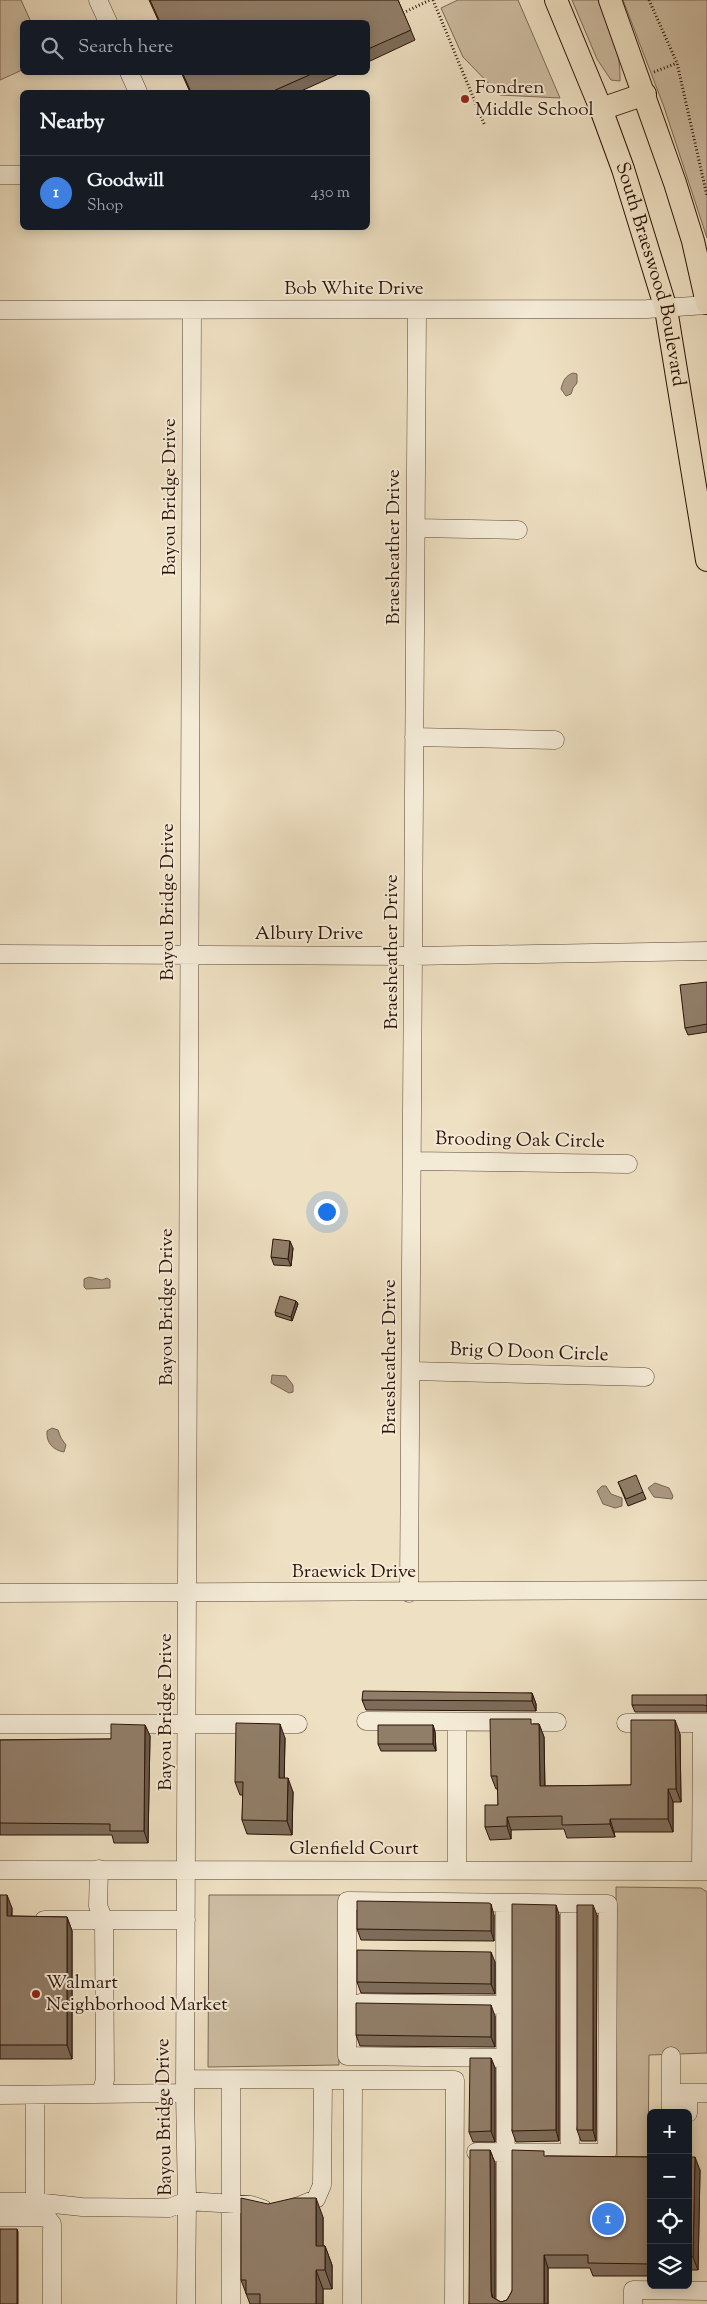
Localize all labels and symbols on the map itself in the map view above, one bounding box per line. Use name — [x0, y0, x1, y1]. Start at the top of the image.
place label: Fondren Middle School — [475, 75, 594, 124]
marker: Fondren Middle School — [459, 93, 471, 105]
street label: South Braeswood Boulevard — [608, 158, 692, 389]
street label: Bob White Drive — [284, 276, 424, 303]
street label: Bayou Bridge Drive — [157, 418, 184, 576]
street label: Braesheather Drive — [381, 469, 408, 625]
street label: Bayou Bridge Drive — [155, 823, 182, 981]
street label: Braesheather Drive — [379, 874, 406, 1030]
street label: Albury Drive — [255, 921, 363, 948]
street label: Brooding Oak Circle — [435, 1126, 605, 1156]
your location — [314, 1199, 340, 1225]
street label: Bayou Bridge Drive — [154, 1228, 181, 1386]
street label: Braesheather Drive — [377, 1279, 404, 1435]
street label: Brig O Doon Circle — [449, 1337, 609, 1369]
street label: Braewick Drive — [292, 1559, 416, 1586]
street label: Bayou Bridge Drive — [153, 1633, 180, 1791]
street label: Glenfield Court — [289, 1836, 419, 1863]
place label: Walmart Neighborhood Market — [46, 1970, 228, 2019]
marker: Walmart Neighborhood Market — [30, 1988, 42, 2000]
street label: Bayou Bridge Drive — [150, 2038, 180, 2196]
pin: 1 — [592, 2200, 624, 2238]

